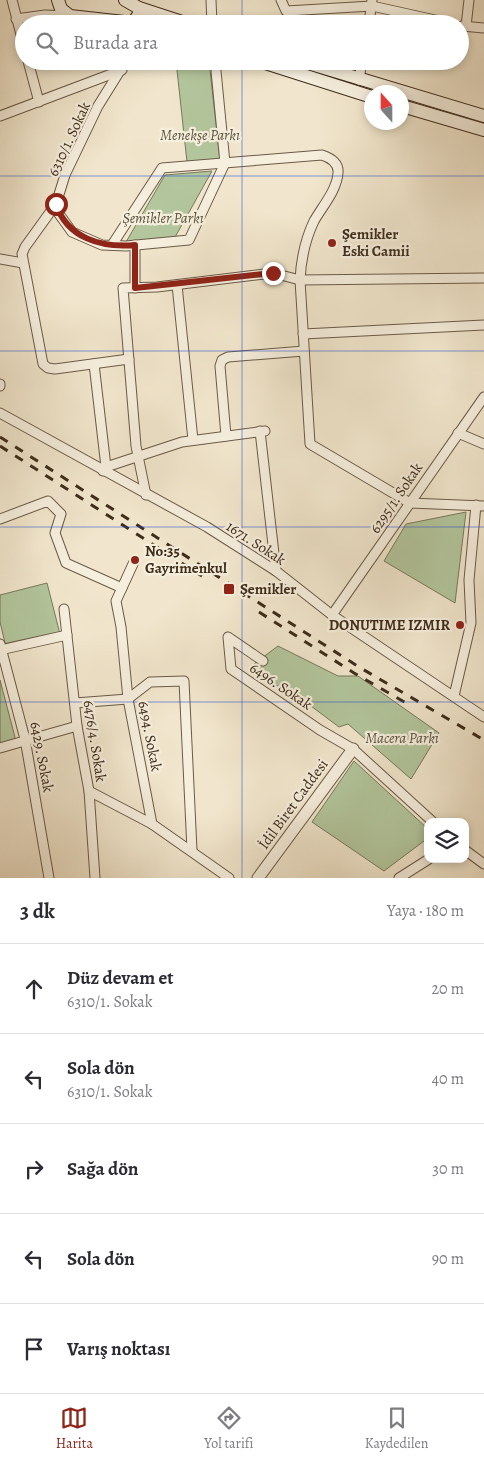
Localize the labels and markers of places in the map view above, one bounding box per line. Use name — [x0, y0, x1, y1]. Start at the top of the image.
place label: Şemikler Eski Camii — [342, 224, 410, 261]
marker: Şemikler Eski Camii — [326, 237, 338, 249]
place label: No:35 Gayrimenkul — [145, 541, 227, 578]
marker: No:35 Gayrimenkul — [129, 554, 141, 566]
place label: Şemikler — [240, 579, 297, 599]
marker: Şemikler — [222, 582, 236, 596]
place label: DONUTIME IZMIR — [329, 615, 450, 635]
marker: DONUTIME IZMIR — [454, 619, 466, 631]

